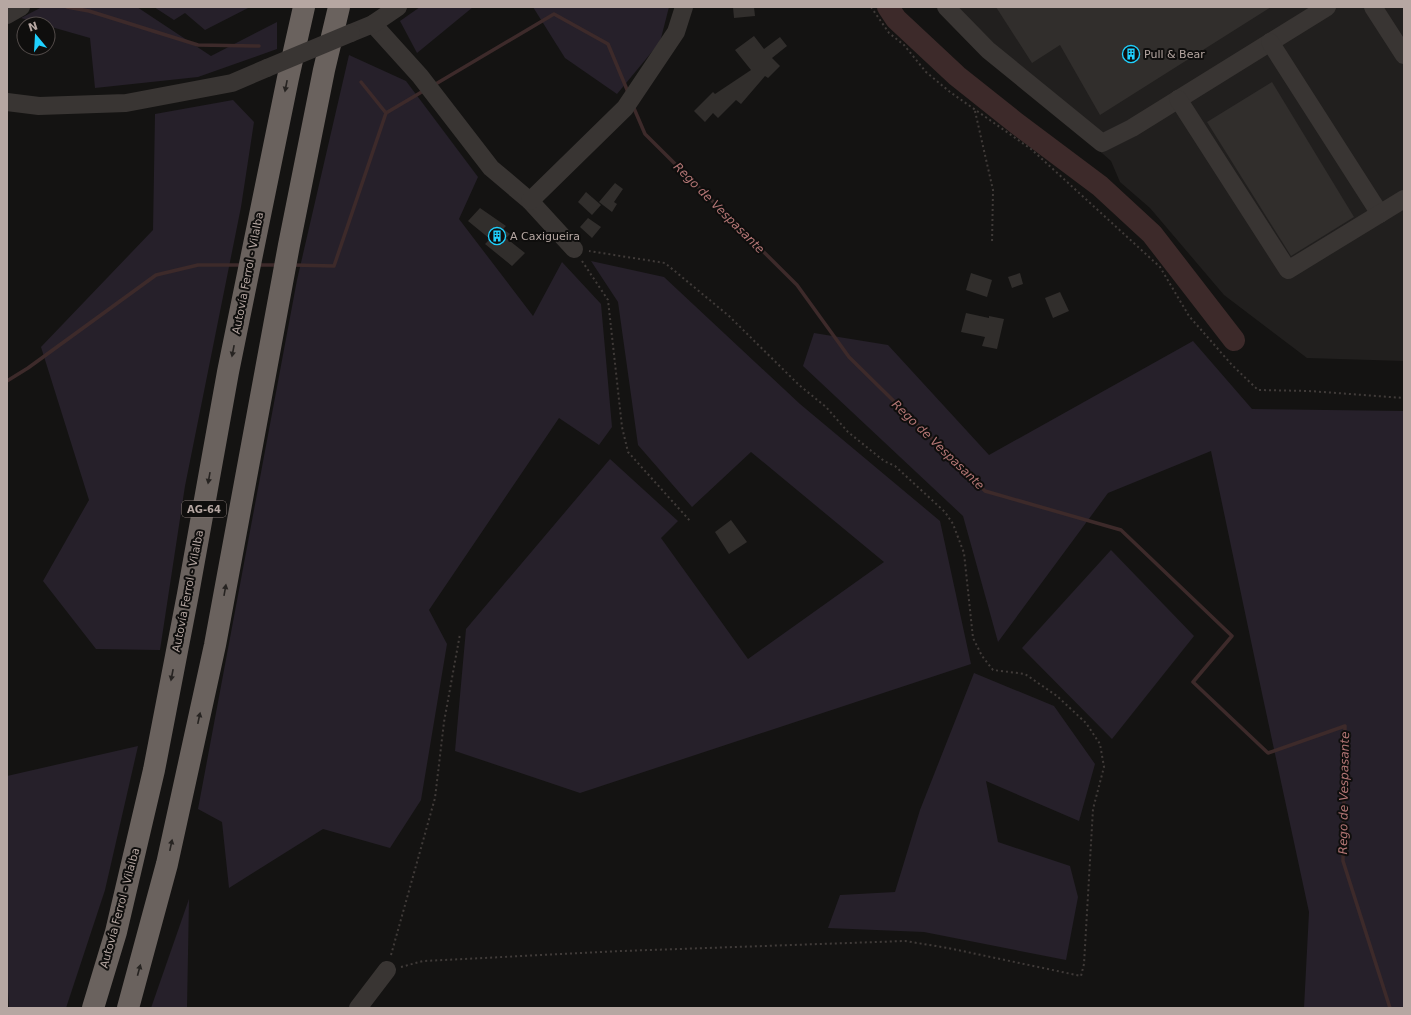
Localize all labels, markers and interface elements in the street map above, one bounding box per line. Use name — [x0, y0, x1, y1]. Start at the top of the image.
north arrow — [16, 16, 56, 56]
text: N — [27, 19, 39, 35]
building icon: Pull & Bear — [1121, 44, 1141, 64]
place label: Pull & Bear — [1144, 48, 1205, 61]
one-way arrow — [283, 80, 289, 92]
water label: Rego de Vespasante — [671, 160, 767, 256]
street label: Autovía Ferrol - Vilalba — [230, 211, 266, 335]
building icon: A Caxigueira — [487, 226, 507, 246]
place label: A Caxigueira — [510, 230, 580, 243]
one-way arrow — [229, 344, 235, 357]
water label: Rego de Vespasante — [889, 397, 987, 493]
one-way arrow — [206, 472, 212, 485]
road number: AG-64 — [182, 501, 226, 517]
street label: Autovía Ferrol - Vilalba — [170, 529, 206, 653]
one-way arrow — [222, 584, 228, 596]
one-way arrow — [169, 669, 175, 681]
one-way arrow — [196, 711, 202, 724]
water label: Rego de Vespasante — [1336, 732, 1352, 854]
one-way arrow — [168, 838, 174, 851]
street label: Autovía Ferrol - Vilalba — [98, 846, 142, 970]
one-way arrow — [136, 964, 142, 977]

